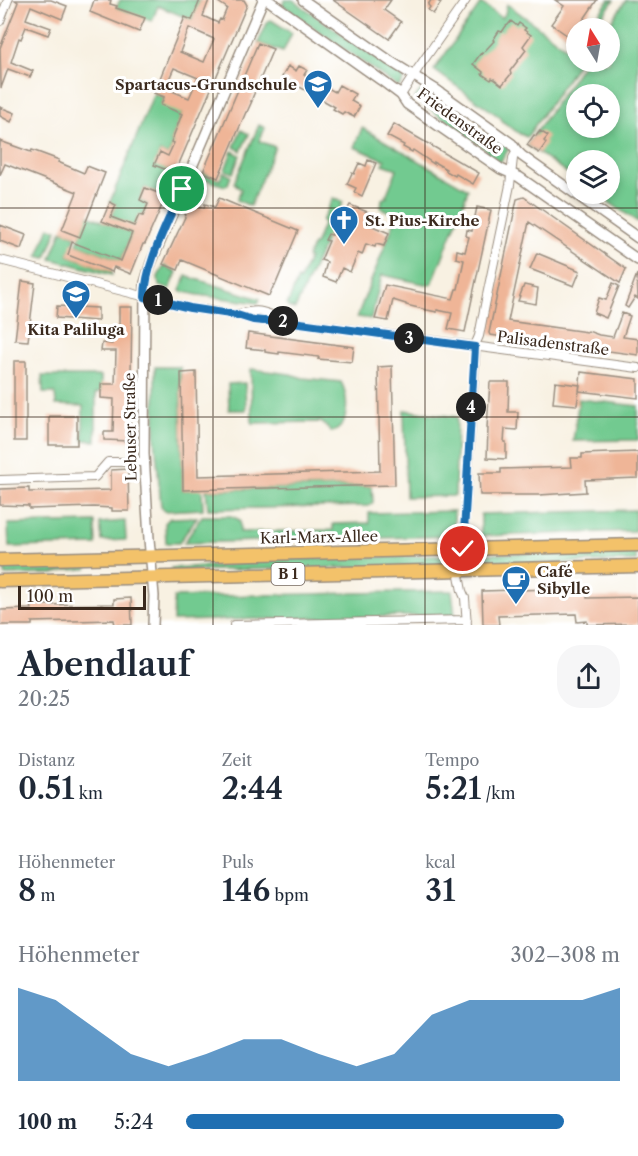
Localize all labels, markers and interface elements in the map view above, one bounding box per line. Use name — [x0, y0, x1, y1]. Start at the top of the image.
north arrow — [566, 18, 620, 72]
map controls — [566, 18, 620, 204]
school or university icon: Spartacus-Grundschule — [302, 68, 334, 110]
place label: Spartacus-Grundschule — [115, 75, 297, 94]
street label: Friedenstraße — [414, 84, 506, 158]
button: locate — [566, 84, 620, 138]
button: layers — [566, 150, 620, 204]
pin — [156, 163, 207, 214]
icon: arrive — [165, 172, 198, 205]
church icon: St. Pius-Kirche — [328, 204, 360, 246]
place label: St. Pius-Kirche — [365, 211, 480, 230]
school or university icon: Kita Paliluga — [60, 278, 92, 320]
pin: 1 — [143, 285, 173, 315]
text: 1 — [154, 290, 162, 310]
pin: 2 — [268, 306, 298, 336]
text: 2 — [278, 311, 288, 331]
place label: Kita Paliluga — [27, 320, 125, 339]
pin: 3 — [394, 323, 424, 353]
street label: Palisadenstraße — [496, 327, 610, 359]
text: 3 — [404, 328, 414, 348]
street label: Lebuser Straße — [120, 372, 140, 482]
pin: 4 — [456, 392, 486, 422]
text: 4 — [466, 397, 476, 417]
pin — [437, 523, 488, 574]
street label: Karl-Marx-Allee — [260, 526, 378, 548]
icon: check — [446, 532, 479, 565]
place label: Café Sibylle — [537, 562, 590, 598]
road number: B 1 — [272, 563, 304, 585]
cafe icon: Café Sibylle — [500, 564, 532, 606]
scale bar — [18, 583, 146, 610]
text: 100 m — [27, 586, 73, 606]
text: Abendlauf — [18, 644, 191, 685]
button: share — [557, 645, 620, 708]
text: 20:25 — [18, 687, 70, 711]
text: Distanz — [18, 750, 75, 770]
text: Zeit — [222, 750, 252, 770]
text: Tempo — [425, 750, 479, 770]
text: 0.51 — [18, 770, 75, 807]
text: 2:44 — [222, 770, 283, 807]
text: 5:21 — [425, 770, 481, 807]
text: km — [75, 783, 103, 803]
text: /km — [481, 783, 516, 803]
text: Höhenmeter — [18, 852, 115, 872]
text: Puls — [222, 852, 254, 872]
text: kcal — [425, 852, 456, 872]
text: 8 — [18, 872, 36, 909]
text: 146 — [222, 872, 270, 909]
text: 31 — [425, 872, 455, 909]
text: m — [36, 885, 55, 905]
text: bpm — [270, 885, 309, 905]
text: Höhenmeter — [18, 943, 140, 967]
text: 302–308 m — [510, 943, 620, 967]
text: 100 m — [18, 1110, 77, 1134]
text: 5:24 — [114, 1110, 154, 1134]

